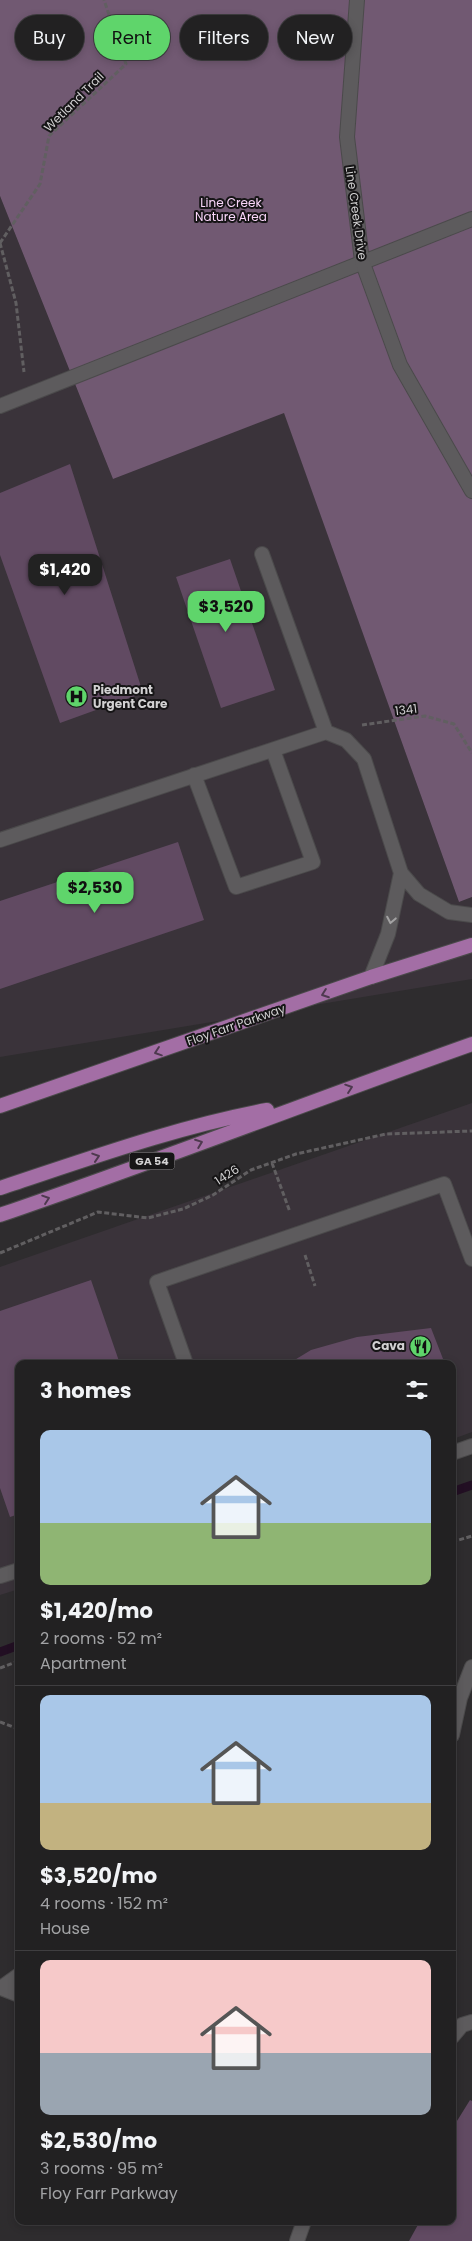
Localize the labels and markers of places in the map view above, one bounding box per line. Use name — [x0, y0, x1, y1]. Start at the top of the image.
pin: $1,420 — [24, 554, 106, 596]
pin: $3,520 — [185, 590, 267, 633]
place label: Piedmont Urgent Care — [93, 681, 168, 712]
hospital icon: Piedmont Urgent Care — [65, 685, 89, 709]
pin: $2,530 — [54, 872, 136, 914]
restaurant icon: Cava — [409, 1334, 433, 1358]
place label: Cava — [372, 1337, 405, 1354]

